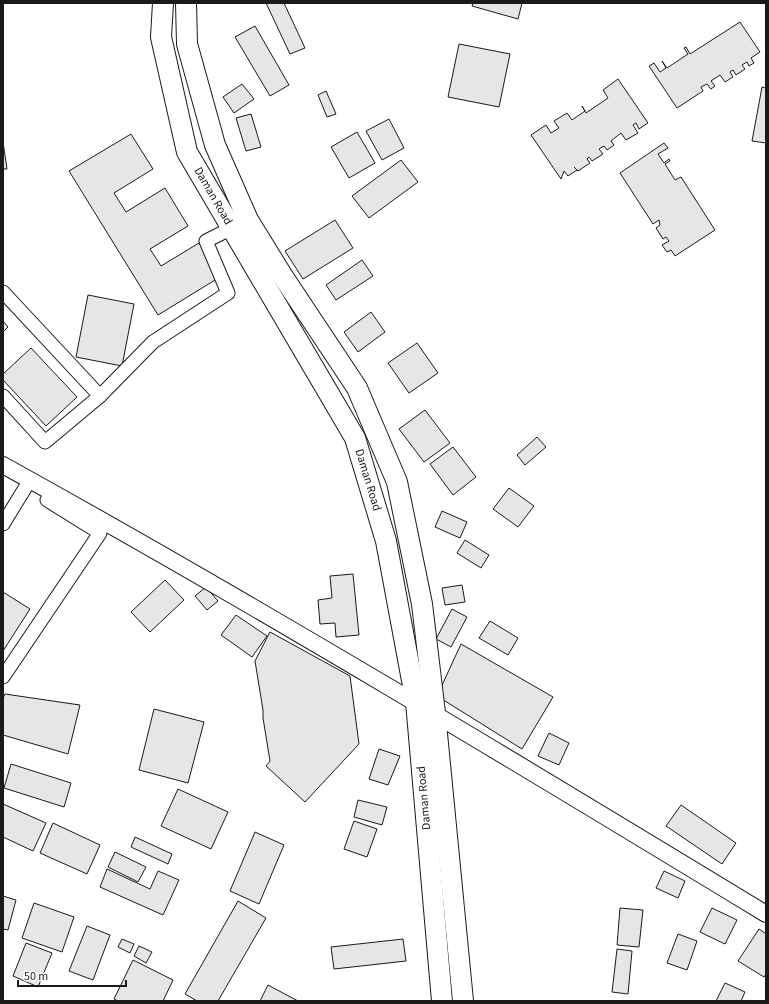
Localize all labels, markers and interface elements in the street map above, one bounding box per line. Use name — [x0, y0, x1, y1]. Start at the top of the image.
street label: Daman Road — [190, 164, 236, 228]
street label: Daman Road — [350, 447, 386, 513]
street label: Daman Road — [413, 765, 435, 831]
scale bar — [18, 962, 126, 988]
text: 50 m — [24, 968, 48, 985]

